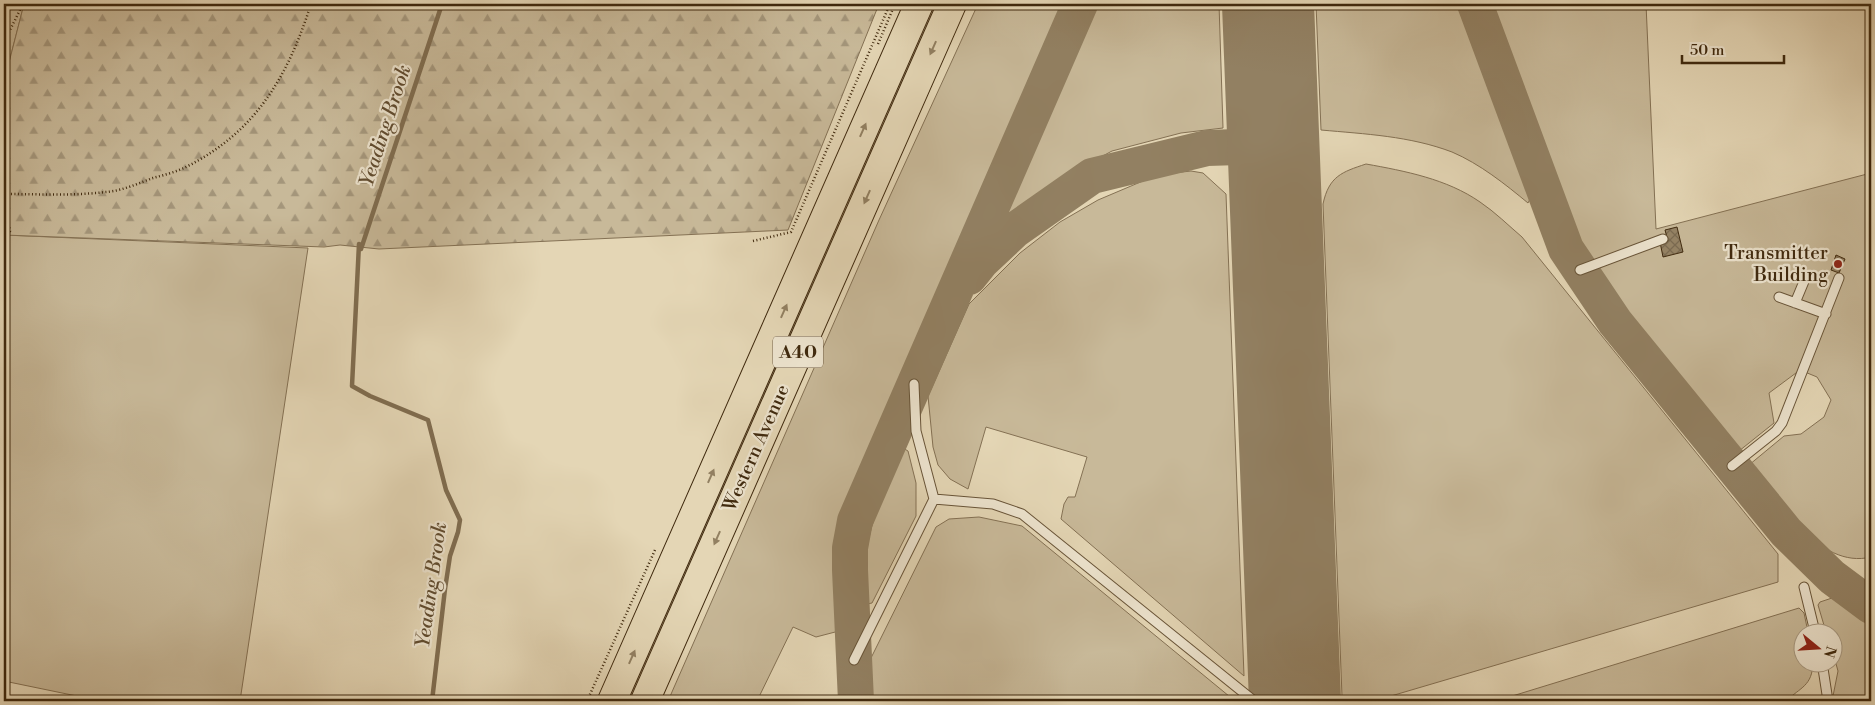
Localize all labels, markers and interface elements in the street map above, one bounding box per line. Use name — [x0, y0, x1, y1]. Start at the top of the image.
scale bar — [1682, 32, 1785, 64]
one-way arrow — [928, 41, 936, 55]
text: 50 m — [1690, 41, 1724, 60]
water label: Yeading Brook — [355, 62, 417, 190]
one-way arrow — [860, 123, 868, 137]
one-way arrow — [862, 190, 870, 204]
place label: Transmitter Building — [1724, 241, 1828, 287]
marker: Transmitter Building — [1832, 258, 1844, 270]
one-way arrow — [780, 304, 788, 318]
road number: A40 — [773, 337, 823, 368]
street label: Western Avenue — [717, 381, 795, 516]
one-way arrow — [708, 469, 716, 483]
water label: Yeading Brook — [411, 521, 453, 649]
one-way arrow — [712, 531, 720, 545]
north arrow — [1792, 622, 1842, 672]
text: N — [1819, 644, 1840, 660]
one-way arrow — [628, 650, 636, 664]

